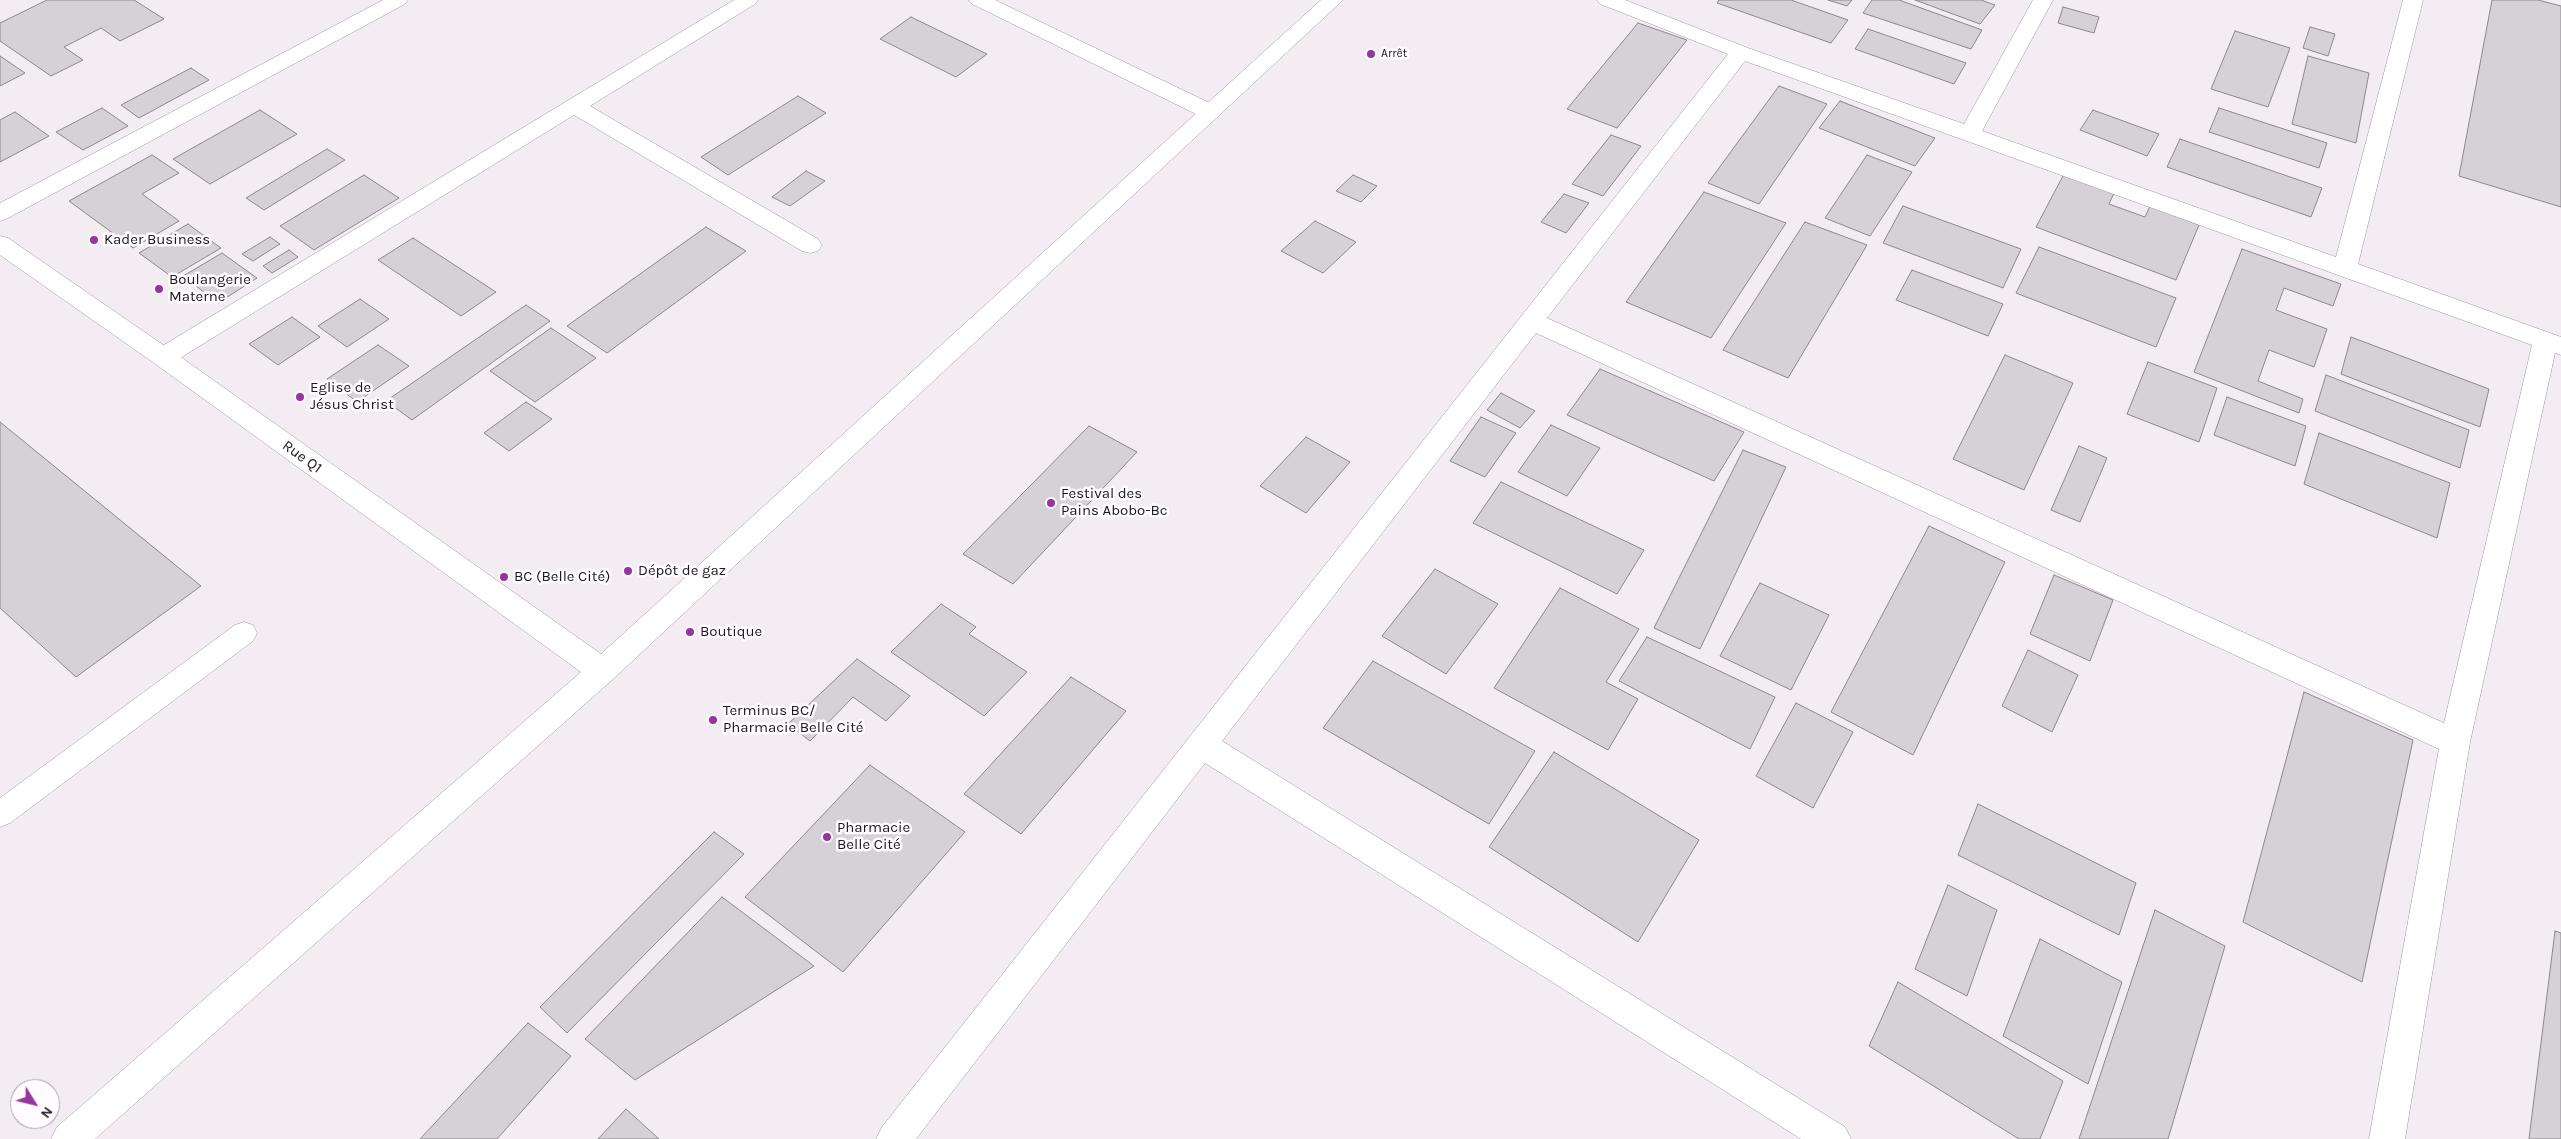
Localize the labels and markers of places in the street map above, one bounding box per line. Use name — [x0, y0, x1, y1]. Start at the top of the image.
place label: Arrêt — [1381, 47, 1407, 61]
marker: Arrêt — [1365, 48, 1377, 60]
place label: Kader Business — [104, 231, 210, 249]
marker: Kader Business — [88, 234, 100, 246]
place label: Boulangerie Materne — [169, 271, 251, 306]
marker: Boulangerie Materne — [153, 283, 165, 295]
place label: Eglise de Jésus Christ — [310, 379, 394, 414]
marker: Eglise de Jésus Christ — [294, 391, 306, 403]
place label: Festival des Pains Abobo-Bc — [1061, 485, 1168, 520]
marker: Festival des Pains Abobo-Bc — [1045, 497, 1057, 509]
place label: Dépôt de gaz — [638, 562, 726, 580]
marker: Dépôt de gaz — [622, 565, 634, 577]
place label: BC (Belle Cité) — [514, 568, 610, 586]
marker: BC (Belle Cité) — [498, 571, 510, 583]
place label: Boutique — [700, 623, 762, 641]
marker: Boutique — [684, 626, 696, 638]
place label: Terminus BC/ Pharmacie Belle Cité — [723, 702, 863, 737]
marker: Terminus BC/ Pharmacie Belle Cité — [707, 714, 719, 726]
place label: Pharmacie Belle Cité — [837, 819, 910, 854]
marker: Pharmacie Belle Cité — [821, 831, 833, 843]

